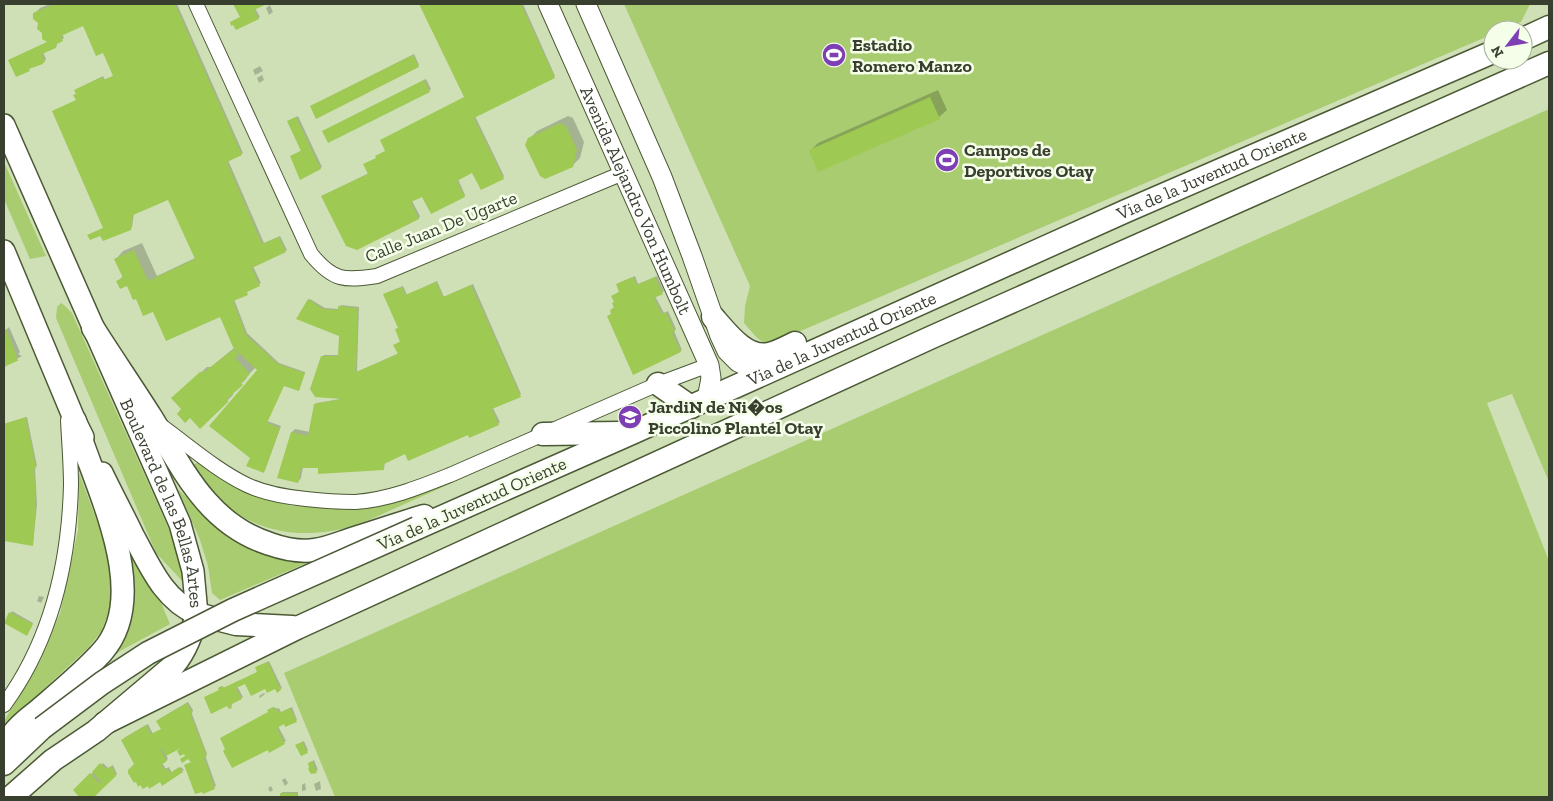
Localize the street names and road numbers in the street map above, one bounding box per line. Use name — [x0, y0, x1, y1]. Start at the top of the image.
street label: Avenida Alejandro Von Humbolt — [575, 83, 696, 318]
street label: Via de la Juventud Oriente — [1112, 123, 1310, 225]
street label: Calle Juan De Ugarte — [362, 186, 520, 268]
street label: Via de la Juventud Oriente — [743, 287, 940, 391]
street label: Boulevard de las Bellas Artes — [115, 395, 207, 609]
street label: Via de la Juventud Oriente — [373, 452, 570, 556]

